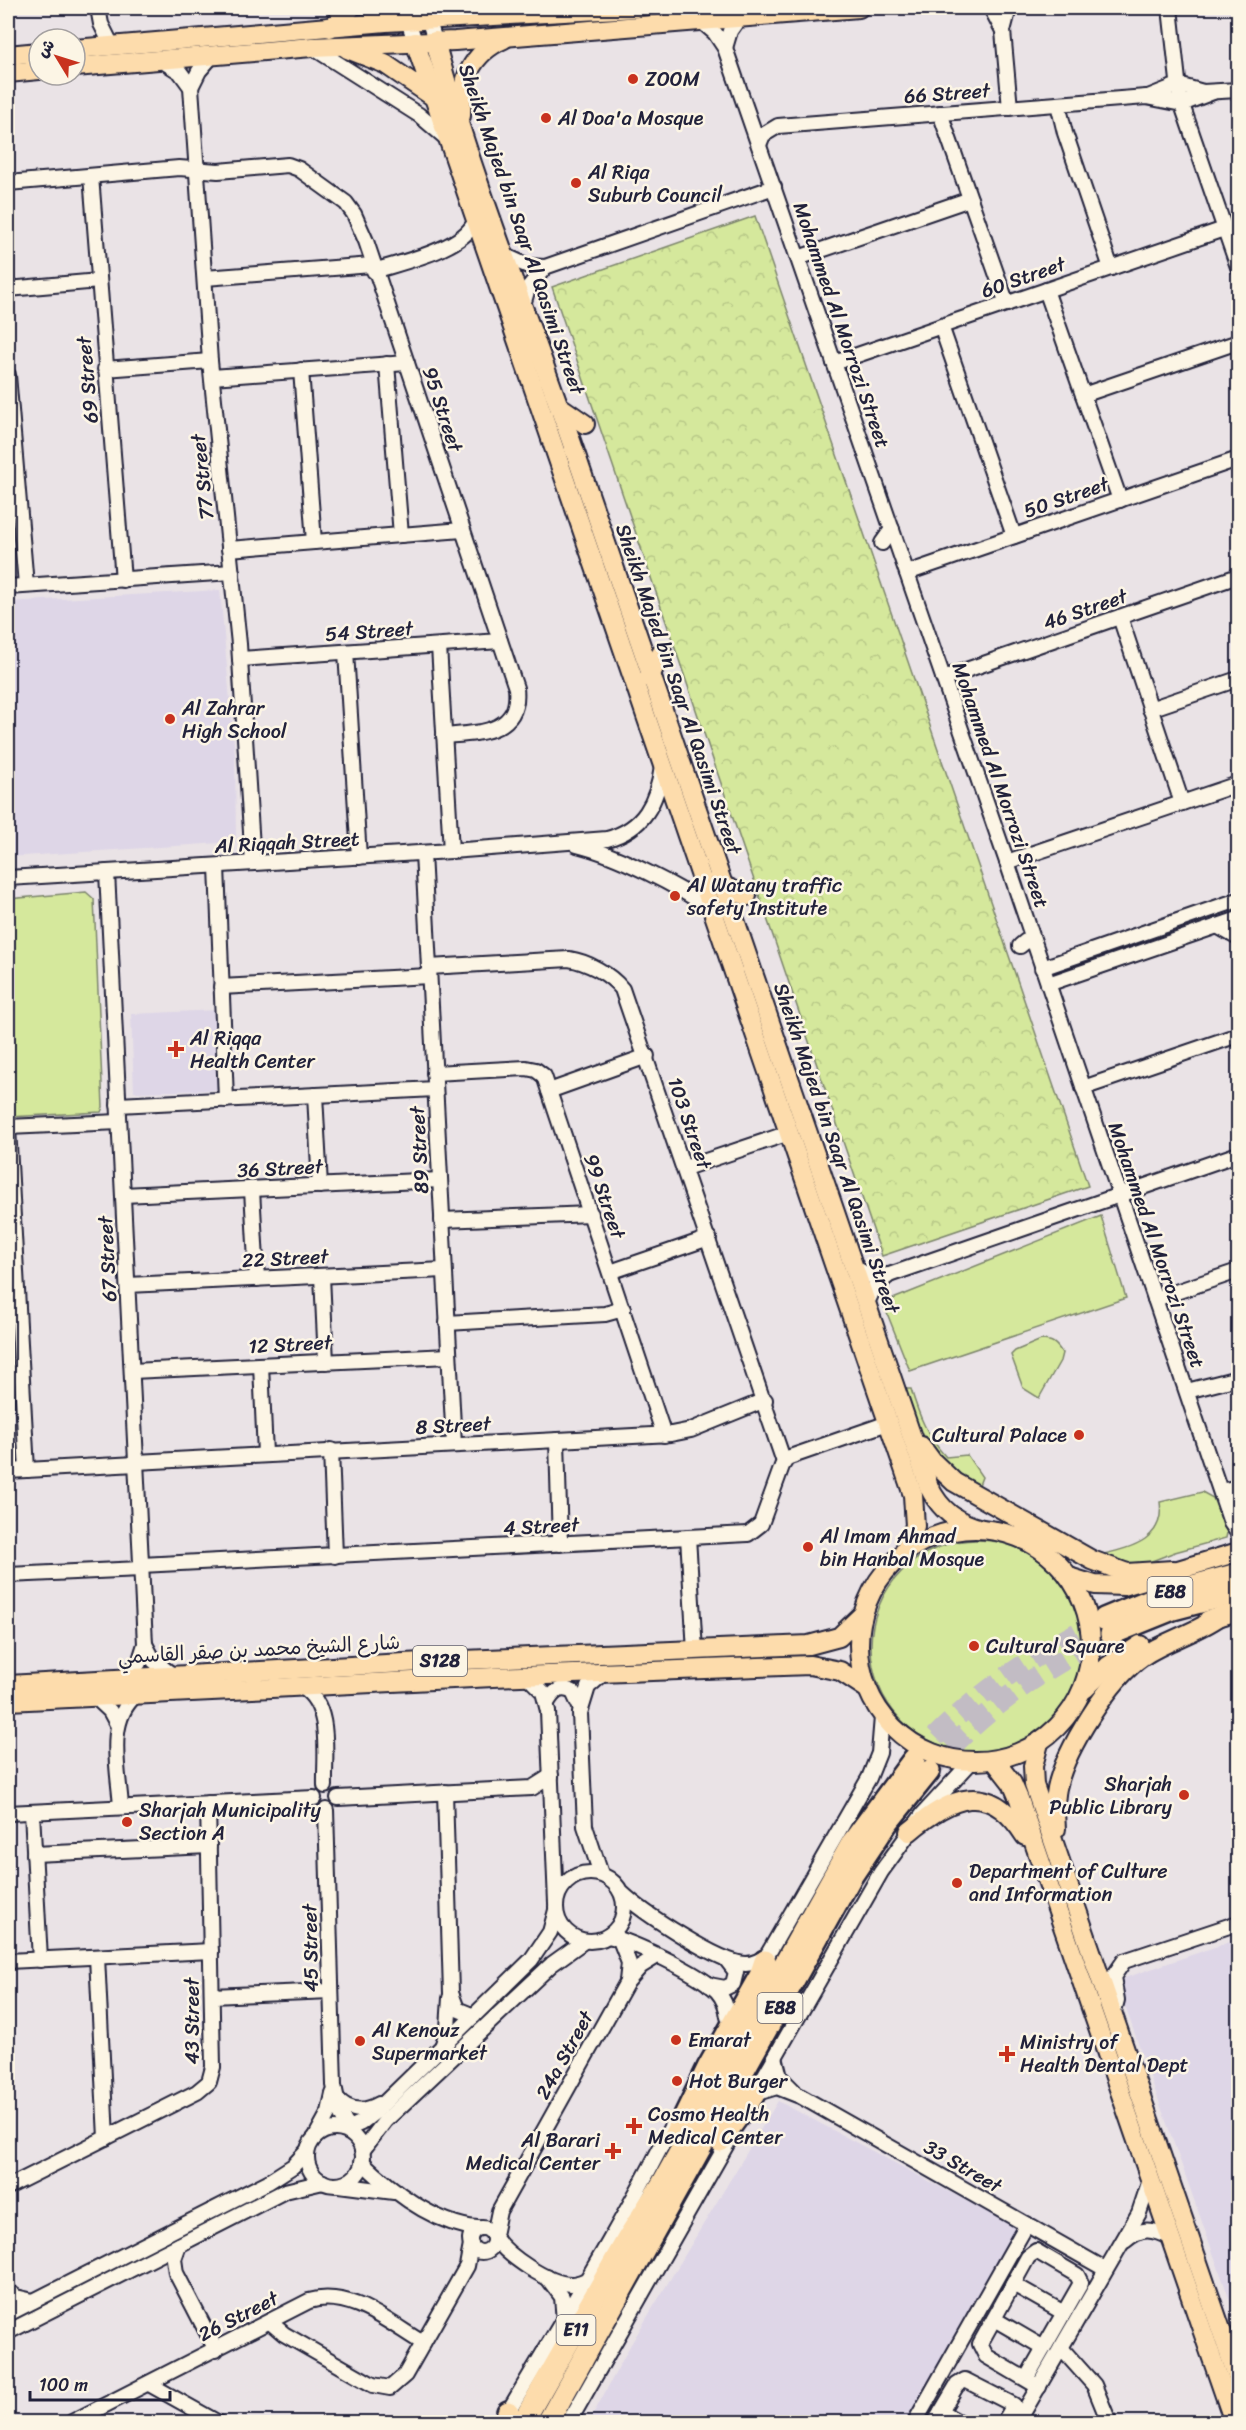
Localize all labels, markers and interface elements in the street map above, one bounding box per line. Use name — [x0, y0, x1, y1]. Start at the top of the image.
north arrow — [27, 27, 87, 87]
text: ش — [29, 32, 62, 64]
street label: Sheikh Majed bin Saqr Al Qasimi Street — [448, 59, 595, 400]
place label: ZOOM — [645, 62, 700, 97]
marker: ZOOM — [626, 72, 640, 86]
street label: 66 Street — [903, 73, 992, 114]
place label: Al Doa'a Mosque — [557, 101, 704, 136]
marker: Al Doa'a Mosque — [539, 111, 553, 125]
place label: Al Riqa Suburb Council — [587, 155, 722, 213]
marker: Al Riqa Suburb Council — [569, 176, 583, 190]
street label: Mohammed Al Morrozi Street — [783, 197, 900, 453]
street label: 60 Street — [976, 246, 1071, 308]
street label: 69 Street — [66, 334, 109, 425]
street label: 95 Street — [412, 362, 473, 457]
street label: 77 Street — [180, 431, 224, 522]
street label: 50 Street — [1019, 466, 1114, 528]
street label: Sheikh Majed bin Saqr Al Qasimi Street — [605, 519, 752, 860]
street label: 46 Street — [1038, 578, 1133, 640]
street label: 54 Street — [324, 611, 415, 652]
street label: Mohammed Al Morrozi Street — [942, 657, 1059, 913]
place label: Al Zahrar High School — [181, 691, 288, 749]
marker: Al Zahrar High School — [163, 712, 177, 726]
street label: Al Riqqah Street — [213, 821, 361, 864]
place label: Al Watany traffic safety Institute — [686, 868, 842, 926]
marker: Al Watany traffic safety Institute — [668, 889, 682, 903]
street label: Sheikh Majed bin Saqr Al Qasimi Street — [763, 978, 910, 1319]
place label: Al Riqqa Health Center — [189, 1021, 316, 1079]
marker: Al Riqqa Health Center — [167, 1040, 185, 1058]
street label: 103 Street — [657, 1072, 722, 1175]
street label: 89 Street — [400, 1104, 439, 1195]
street label: Mohammed Al Morrozi Street — [1098, 1117, 1215, 1373]
street label: 36 Street — [236, 1149, 325, 1188]
street label: 99 Street — [574, 1149, 636, 1244]
street label: 67 Street — [88, 1214, 127, 1303]
street label: 22 Street — [241, 1239, 330, 1278]
street label: 12 Street — [247, 1325, 334, 1364]
street label: 8 Street — [414, 1406, 493, 1445]
place label: Cultural Palace — [932, 1418, 1067, 1453]
marker: Cultural Palace — [1072, 1428, 1086, 1442]
street label: 4 Street — [502, 1507, 581, 1546]
place label: Al Imam Ahmad bin Hanbal Mosque — [819, 1519, 985, 1577]
marker: Al Imam Ahmad bin Hanbal Mosque — [801, 1540, 815, 1554]
road number: E88 — [1148, 1577, 1192, 1607]
street label: شارع الشيخ محمد بن صقر القاسمي — [117, 1625, 401, 1674]
place label: Cultural Square — [986, 1629, 1125, 1664]
marker: Cultural Square — [967, 1639, 981, 1653]
road number: S128 — [413, 1646, 467, 1676]
place label: Sharjah Public Library — [1049, 1767, 1173, 1825]
marker: Sharjah Public Library — [1177, 1788, 1191, 1802]
place label: Sharjah Municipality Section A — [139, 1793, 322, 1851]
marker: Sharjah Municipality Section A — [120, 1815, 134, 1829]
place label: Department of Culture and Information — [969, 1854, 1168, 1912]
marker: Department of Culture and Information — [950, 1876, 964, 1890]
street label: 45 Street — [292, 1903, 329, 1992]
street label: 43 Street — [175, 1977, 210, 2064]
road number: E88 — [758, 1993, 802, 2023]
street label: 24a Street — [526, 2004, 604, 2106]
place label: Al Kenouz Supermarket — [371, 2013, 488, 2071]
place label: Emarat — [688, 2023, 752, 2058]
place label: Ministry of Health Dental Dept — [1020, 2025, 1188, 2083]
marker: Emarat — [669, 2033, 683, 2047]
marker: Al Kenouz Supermarket — [353, 2034, 367, 2048]
marker: Ministry of Health Dental Dept — [998, 2045, 1016, 2063]
place label: Hot Burger — [689, 2064, 789, 2099]
marker: Hot Burger — [670, 2074, 684, 2088]
place label: Cosmo Health Medical Center — [648, 2097, 783, 2155]
marker: Cosmo Health Medical Center — [625, 2117, 643, 2135]
place label: Al Barari Medical Center — [466, 2123, 601, 2181]
street label: 33 Street — [917, 2130, 1009, 2203]
marker: Al Barari Medical Center — [604, 2142, 622, 2160]
street label: 26 Street — [192, 2281, 285, 2352]
road number: E11 — [556, 2315, 596, 2345]
scale bar — [30, 2364, 170, 2402]
text: 100 m — [39, 2369, 88, 2401]

